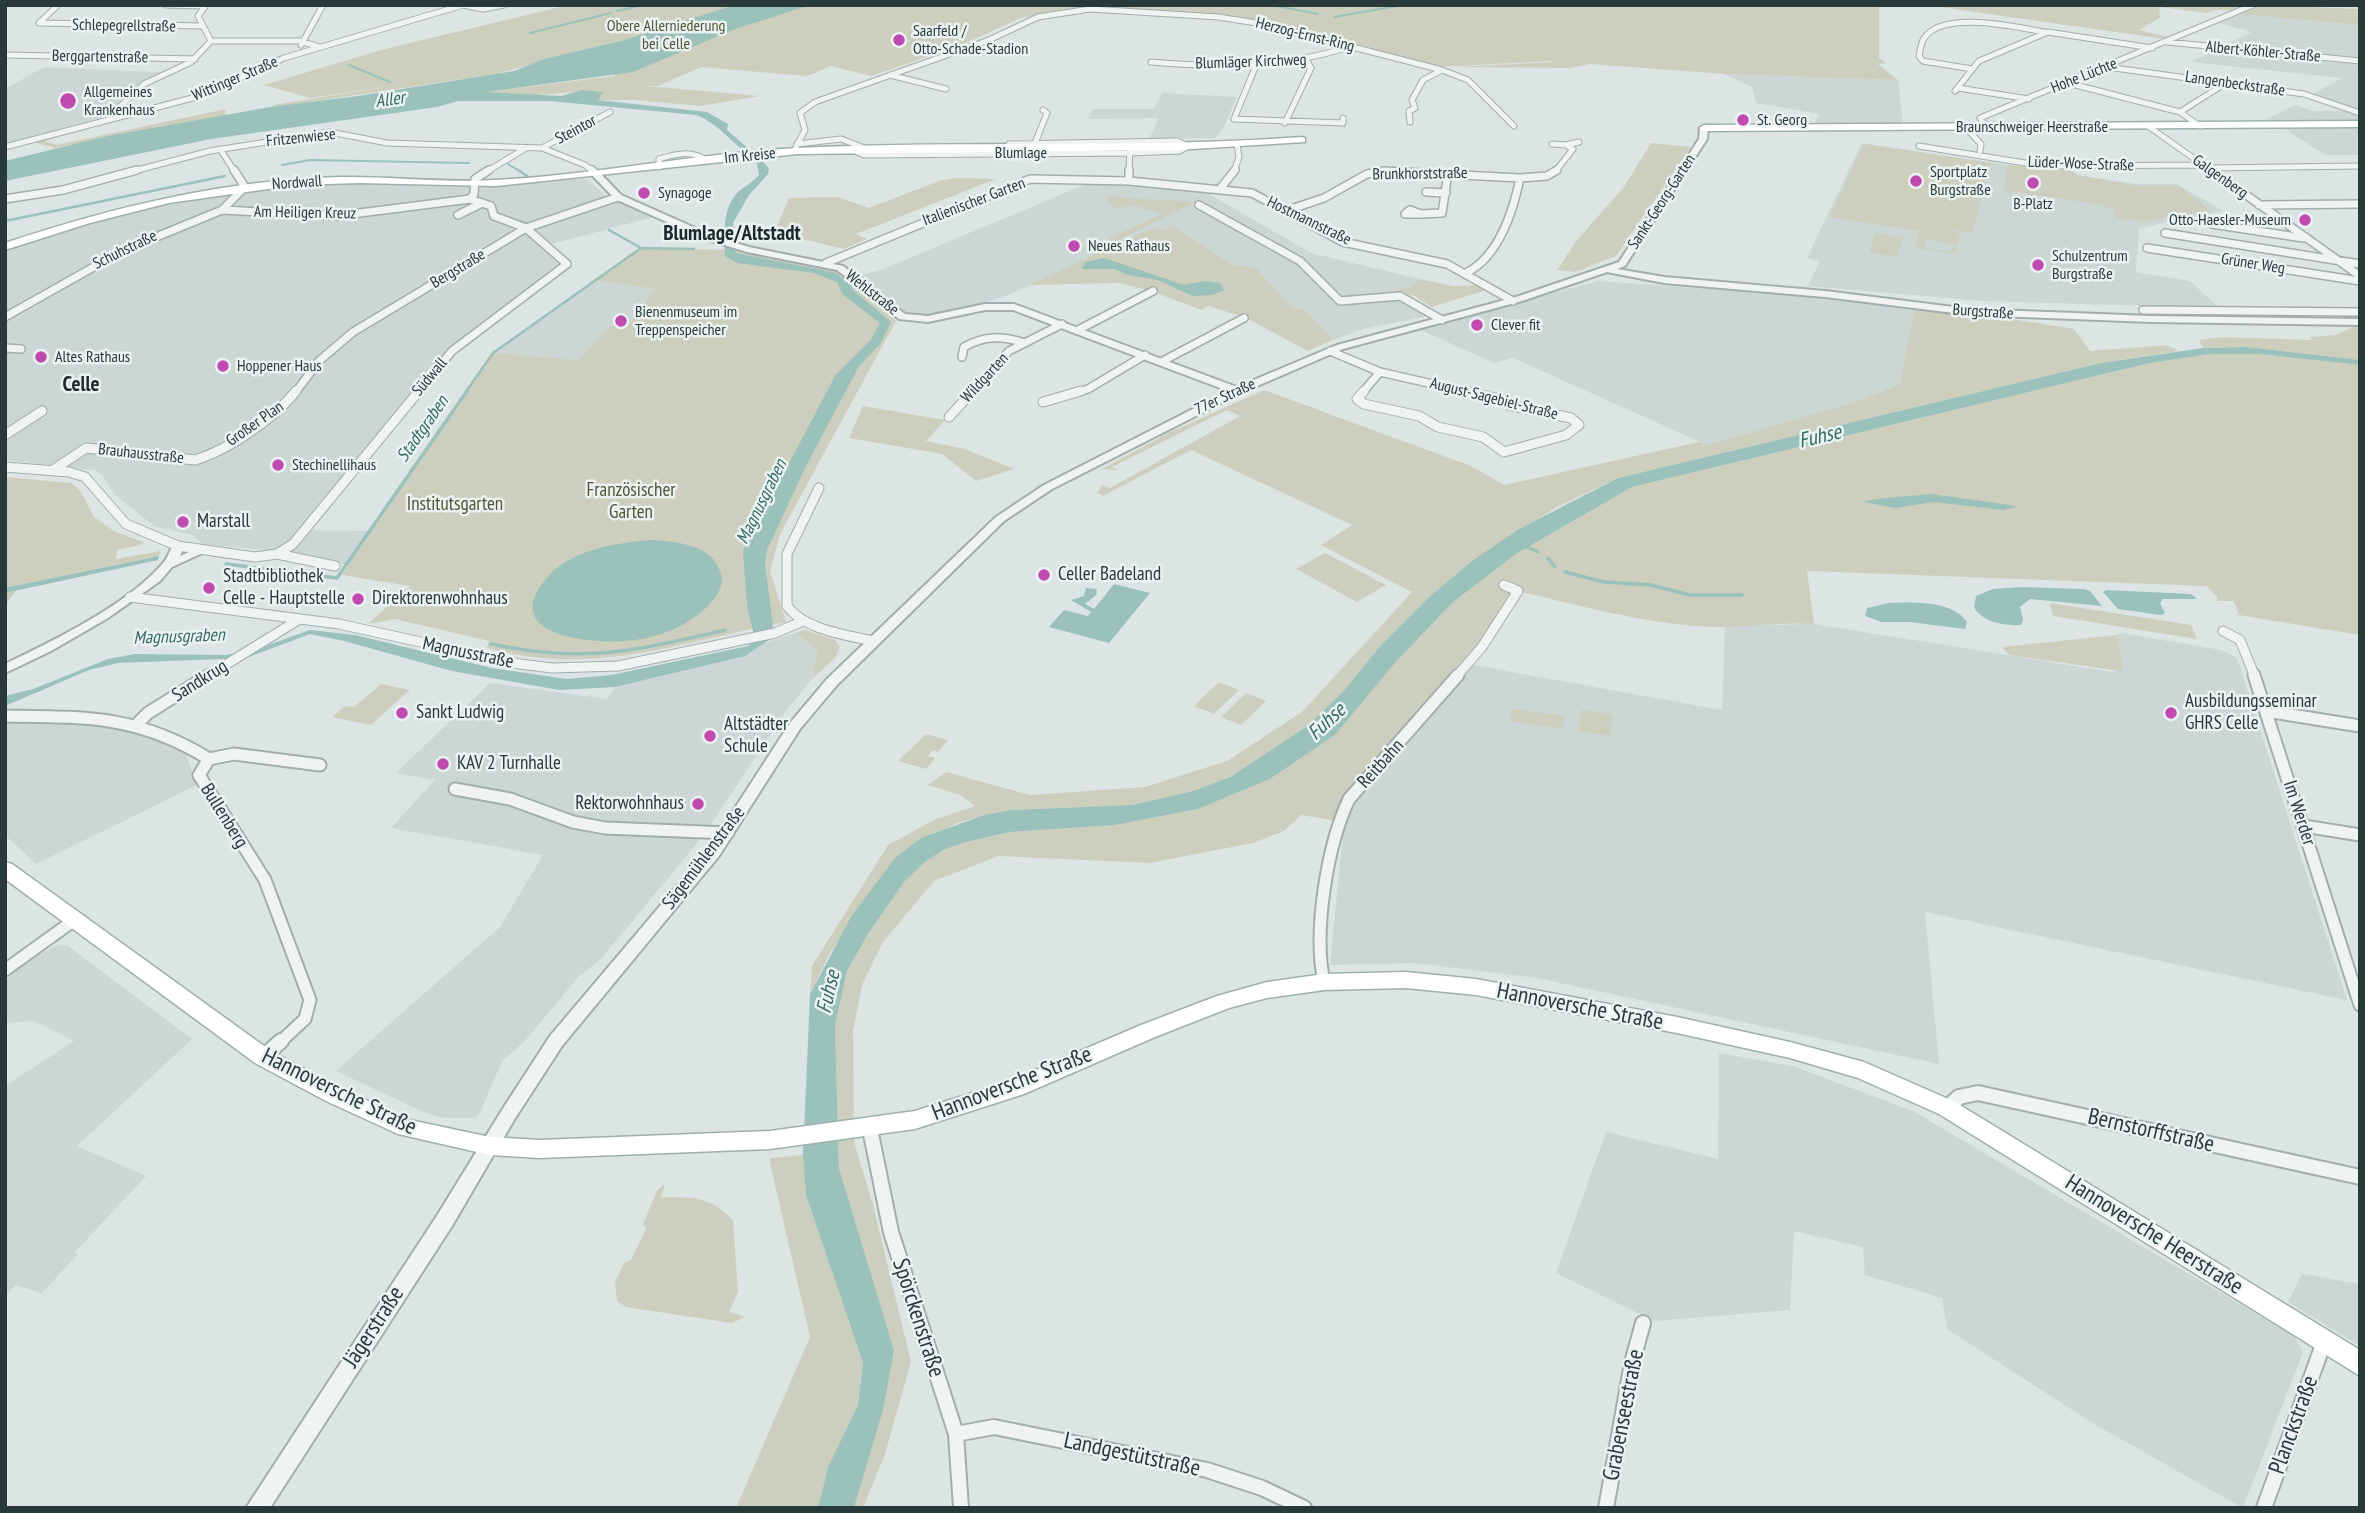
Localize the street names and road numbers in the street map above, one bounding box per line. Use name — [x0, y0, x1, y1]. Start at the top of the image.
street label: Herzog-Ernst-Ring — [1254, 13, 1356, 57]
street label: Schlepegrellstraße — [72, 15, 176, 37]
street label: Albert-Köhler-Straße — [2205, 37, 2321, 67]
street label: Berggartenstraße — [52, 47, 148, 67]
street label: Blumläger Kirchweg — [1195, 50, 1307, 74]
street label: Wittinger Straße — [189, 52, 281, 106]
street label: Hohe Lüchte — [2048, 54, 2120, 98]
street label: Langenbeckstraße — [2184, 67, 2286, 101]
street label: Steintor — [552, 111, 600, 149]
street label: Braunschweiger Heerstraße — [1956, 117, 2108, 137]
street label: Fritzenwiese — [265, 125, 337, 151]
street label: Blumlage — [995, 143, 1047, 163]
street label: Im Kreise — [723, 144, 777, 168]
street label: Sankt-Georg-Garten — [1624, 151, 1700, 253]
street label: Galgenberg — [2189, 151, 2251, 203]
street label: Lüder-Wose-Straße — [2028, 153, 2134, 175]
street label: Brunkhorststraße — [1372, 164, 1468, 184]
street label: Nordwall — [271, 172, 323, 194]
street label: Italienischer Garten — [920, 174, 1028, 230]
street label: Hostmannstraße — [1264, 192, 1354, 250]
street label: Am Heiligen Kreuz — [254, 203, 356, 223]
street label: Schuhstraße — [90, 226, 160, 274]
street label: Bergstraße — [427, 245, 489, 293]
street label: Grüner Weg — [2220, 249, 2286, 279]
street label: Wehlstraße — [841, 266, 903, 320]
street label: Burgstraße — [1952, 300, 2014, 324]
street label: Wildgarten — [957, 349, 1013, 407]
street label: Südwall — [408, 354, 452, 400]
street label: August-Sagebiel-Straße — [1428, 374, 1560, 424]
street label: 77er Straße — [1191, 375, 1259, 419]
street label: Großer Plan — [223, 397, 287, 451]
street label: Brauhausstraße — [97, 440, 185, 468]
street label: Magnusstraße — [420, 632, 516, 674]
street label: Sandkrug — [168, 655, 232, 707]
street label: Reitbahn — [1353, 735, 1409, 793]
street label: Im Werder — [2278, 778, 2320, 848]
street label: Bullenberg — [195, 780, 253, 852]
street label: Sägemühlenstraße — [658, 802, 750, 914]
street label: Hannoversche Straße — [1494, 977, 1666, 1037]
street label: Hannoversche Straße — [928, 1041, 1096, 1127]
street label: Hannoversche Straße — [257, 1043, 421, 1141]
street label: Bernstorffstraße — [2085, 1103, 2217, 1159]
street label: Hannoversche Heerstraße — [2060, 1169, 2248, 1301]
street label: Spörckenstraße — [886, 1255, 950, 1381]
street label: Jägerstraße — [338, 1281, 410, 1373]
street label: Grabenseestraße — [1598, 1347, 1650, 1483]
street label: Planckstraße — [2264, 1372, 2324, 1478]
street label: Landgestütstraße — [1061, 1427, 1203, 1483]

